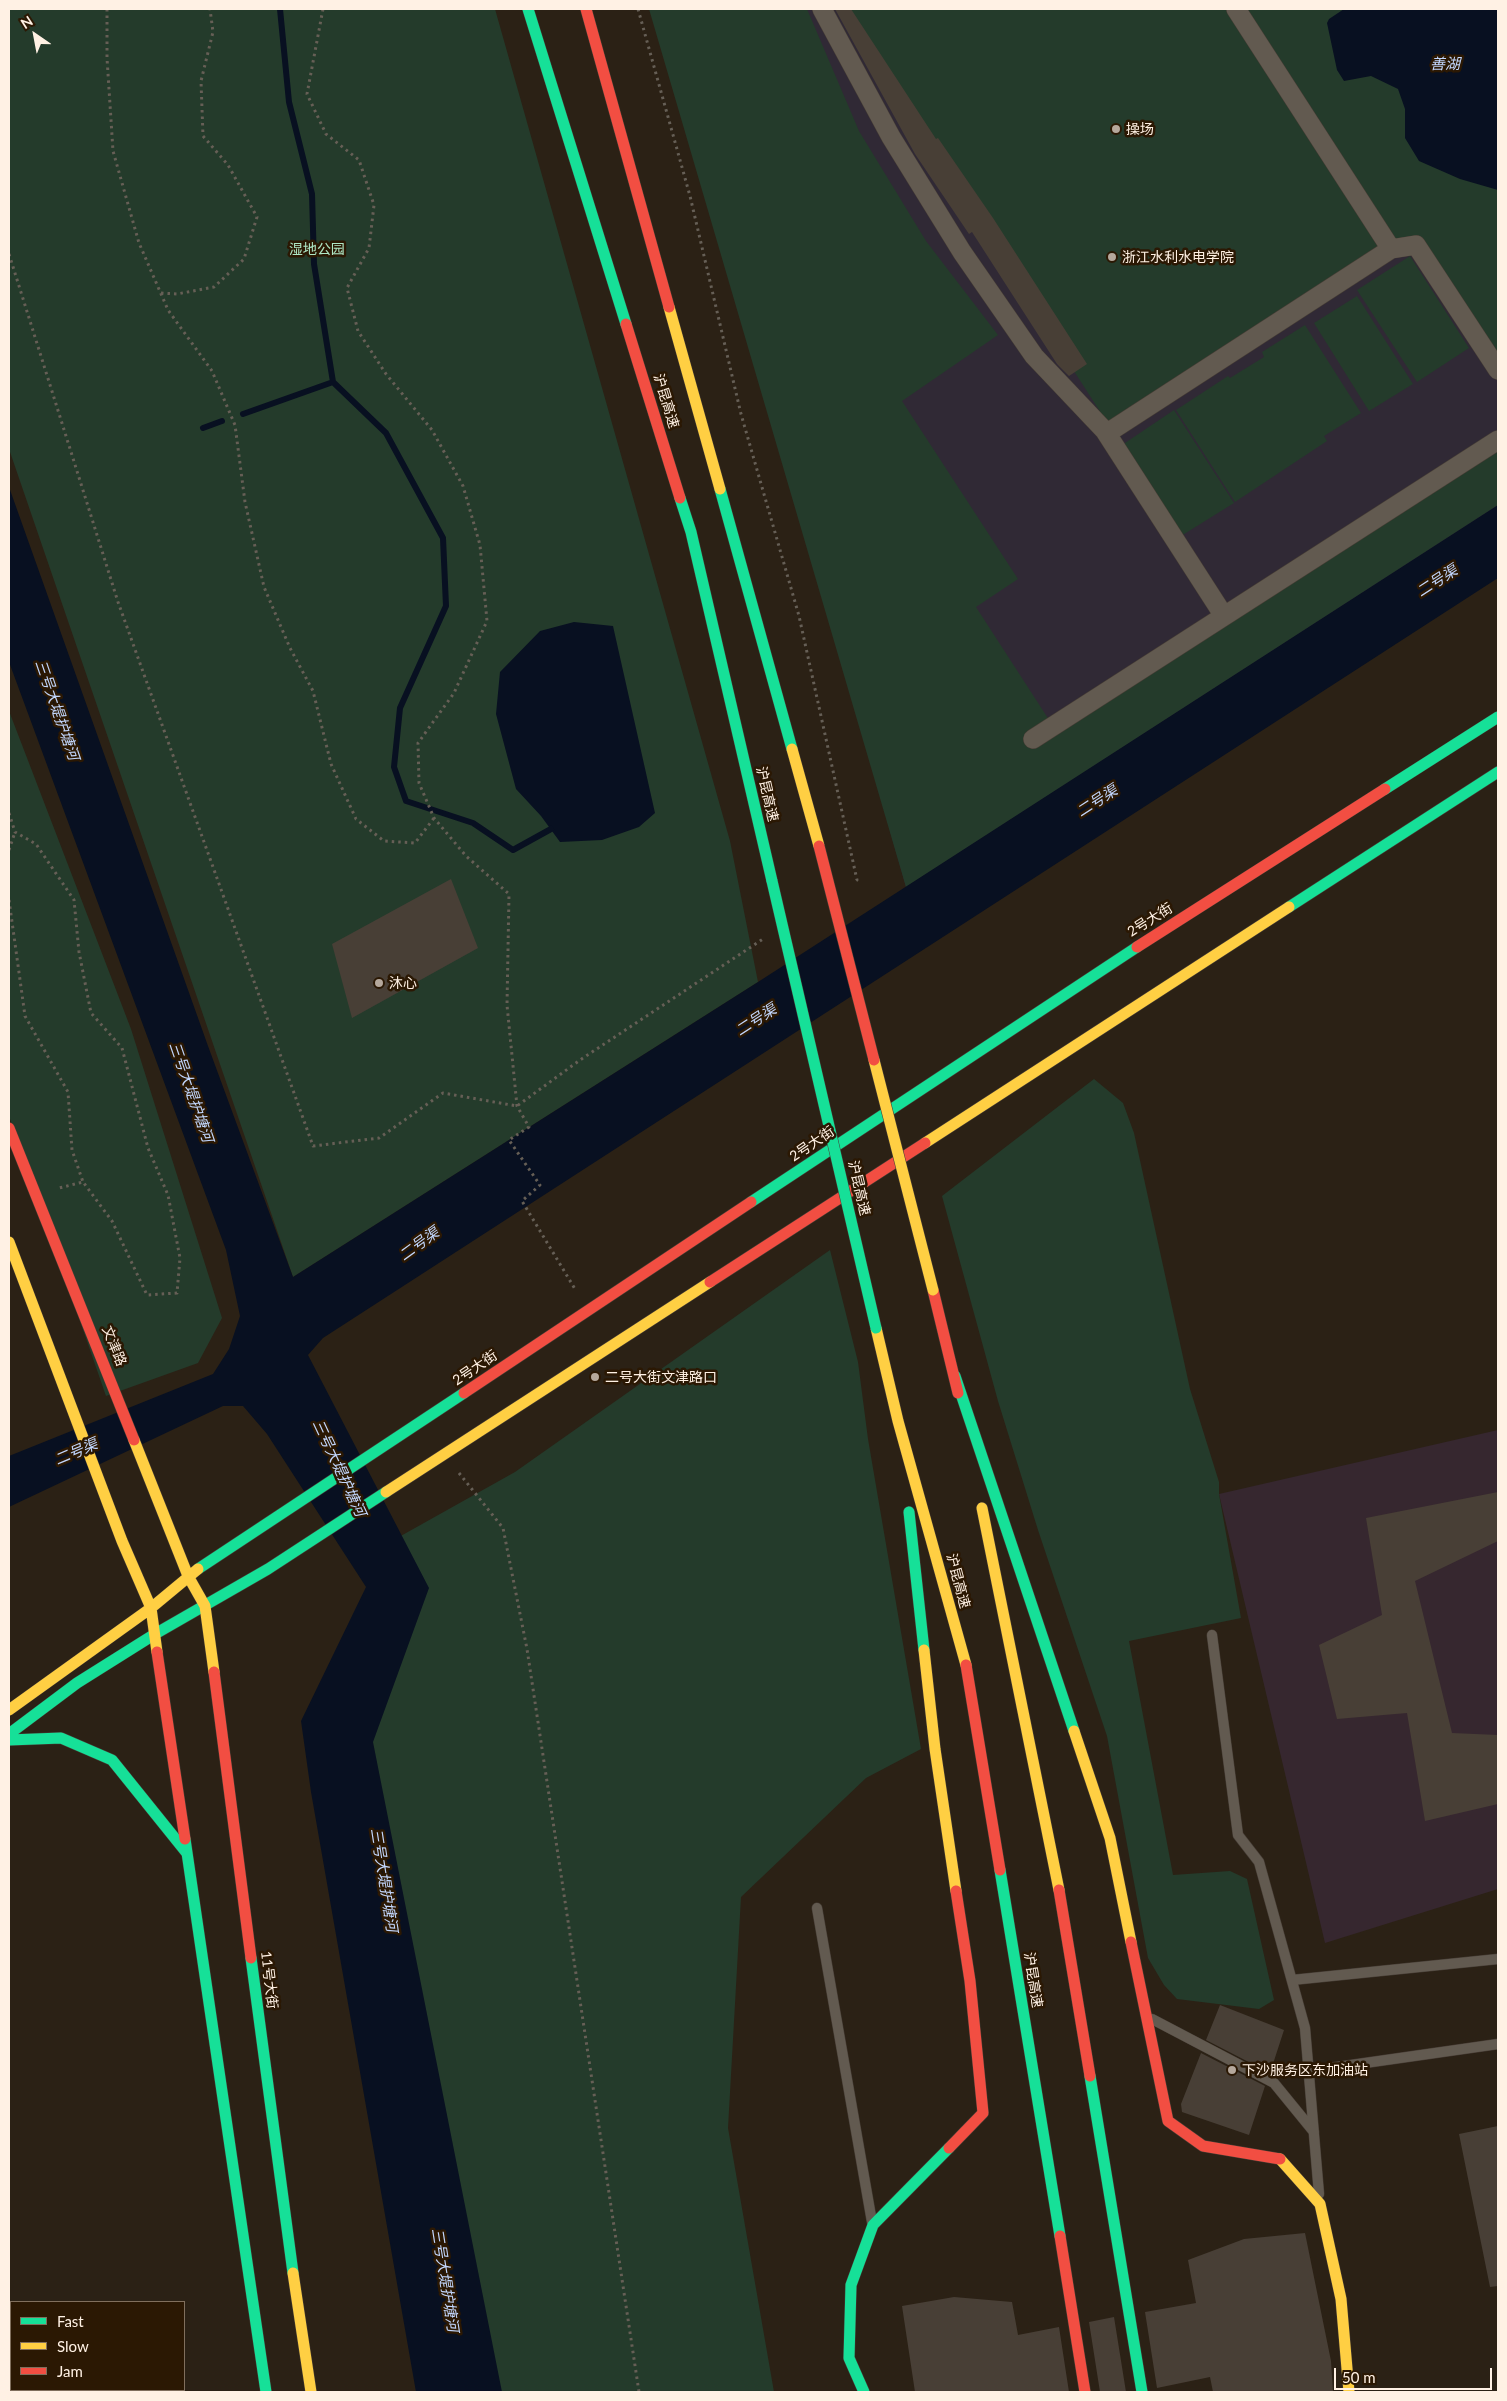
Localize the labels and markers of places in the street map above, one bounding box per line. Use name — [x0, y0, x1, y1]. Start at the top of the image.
place label: 操场 — [1126, 121, 1154, 137]
marker: 操场 — [1110, 123, 1122, 135]
place label: 浙江水利水电学院 — [1122, 249, 1234, 265]
marker: 浙江水利水电学院 — [1106, 251, 1118, 263]
place label: 沐心 — [389, 975, 417, 991]
marker: 沐心 — [373, 977, 385, 989]
place label: 二号大街文津路口 — [605, 1369, 717, 1385]
marker: 二号大街文津路口 — [589, 1371, 601, 1383]
place label: 下沙服务区东加油站 — [1242, 2062, 1368, 2078]
marker: 下沙服务区东加油站 — [1226, 2064, 1238, 2076]

